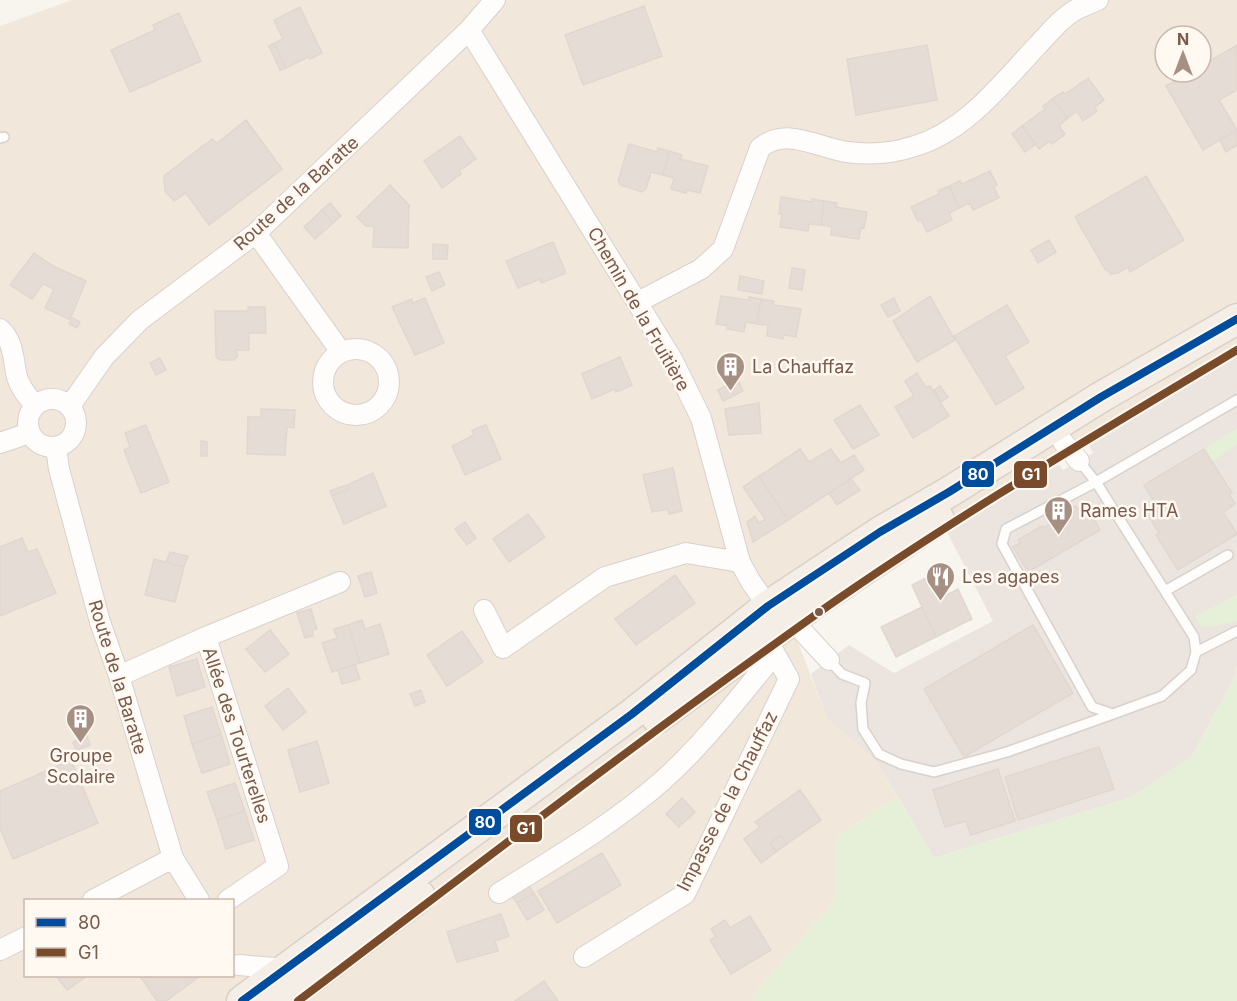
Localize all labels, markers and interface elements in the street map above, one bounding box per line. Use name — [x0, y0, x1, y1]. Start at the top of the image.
north arrow — [1153, 24, 1213, 84]
text: N — [1177, 29, 1189, 49]
street label: Route de la Baratte — [229, 131, 363, 255]
street label: Chemin de la Fruitière — [583, 223, 695, 395]
building icon: La Chauffaz — [715, 350, 747, 392]
place label: La Chauffaz — [752, 356, 854, 377]
line badge: 80 — [961, 460, 995, 488]
line badge: G1 — [1013, 460, 1048, 489]
text: 80 — [967, 464, 989, 484]
text: G1 — [1022, 464, 1040, 484]
building icon: Rames HTA — [1043, 494, 1075, 536]
place label: Rames HTA — [1080, 500, 1178, 521]
restaurant icon: Les agapes — [925, 560, 957, 602]
place label: Les agapes — [962, 566, 1060, 587]
street label: Route de la Baratte — [84, 597, 152, 757]
unlabelled marker — [813, 606, 825, 618]
street label: Allée des Tourterelles — [199, 644, 275, 826]
building icon: Groupe Scolaire — [65, 702, 97, 744]
street label: Impasse de la Chauffaz — [672, 707, 782, 895]
place label: Groupe Scolaire — [47, 745, 115, 787]
line badge: 80 — [468, 808, 502, 836]
text: 80 — [474, 812, 496, 832]
line badge: G1 — [509, 814, 543, 843]
text: G1 — [517, 818, 535, 838]
legend — [24, 899, 234, 977]
text: 80 — [78, 912, 101, 933]
text: G1 — [78, 942, 99, 963]

